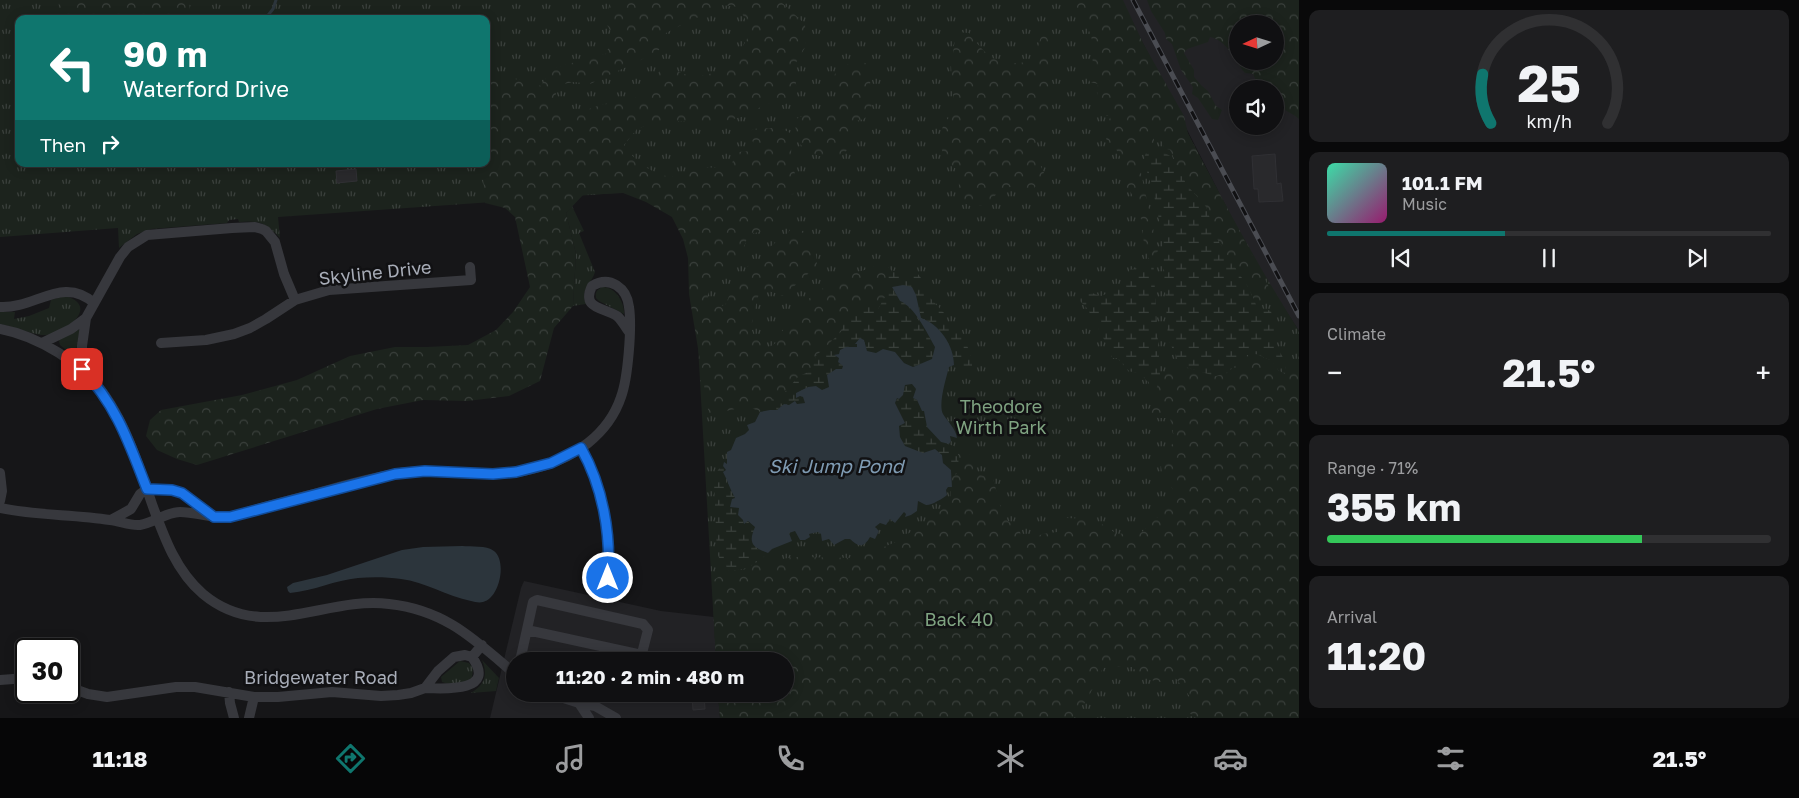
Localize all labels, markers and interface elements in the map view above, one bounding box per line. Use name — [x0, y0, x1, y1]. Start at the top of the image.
north arrow — [1229, 15, 1284, 70]
map controls — [1229, 15, 1284, 135]
text: 90 m — [123, 33, 207, 75]
icon: left — [40, 35, 105, 100]
text: 25 — [1517, 51, 1581, 113]
text: Waterford Drive — [123, 75, 289, 102]
button: sound — [1229, 80, 1284, 135]
text: km/h — [1526, 110, 1572, 132]
icon: right — [96, 130, 124, 158]
text: Then — [40, 133, 86, 156]
text: 101.1 FM — [1402, 171, 1483, 194]
text: Music — [1402, 194, 1447, 214]
icon: previous — [1387, 244, 1415, 272]
icon: pause — [1535, 244, 1563, 272]
icon: next — [1683, 244, 1711, 272]
street label: Skyline Drive — [318, 255, 432, 289]
text: Climate — [1327, 324, 1386, 344]
pin — [61, 348, 103, 390]
text: 21.5° — [1503, 350, 1595, 395]
icon: arrive — [68, 355, 96, 383]
text: − — [1327, 356, 1342, 389]
text: + — [1756, 356, 1771, 389]
park label: Theodore Wirth Park — [955, 395, 1047, 438]
water label: Ski Jump Pond — [768, 454, 906, 477]
text: Range · 71% — [1327, 458, 1418, 478]
text: 355 km — [1327, 484, 1461, 529]
position arrow — [581, 551, 633, 603]
text: Arrival — [1327, 607, 1377, 627]
park label: Back 40 — [925, 608, 993, 630]
text: 11:20 — [1327, 633, 1426, 678]
speed limit sign: 30 — [15, 638, 80, 703]
text: 11:20 · 2 min · 480 m — [556, 665, 744, 688]
street label: Bridgewater Road — [244, 666, 398, 688]
icon: directions — [333, 741, 368, 776]
icon: music — [553, 741, 588, 776]
icon: phone — [773, 741, 808, 776]
icon: climate — [993, 741, 1028, 776]
icon: car — [1213, 741, 1248, 776]
icon: filters — [1433, 741, 1468, 776]
text: 11:18 — [93, 745, 148, 772]
text: 21.5° — [1653, 745, 1706, 772]

